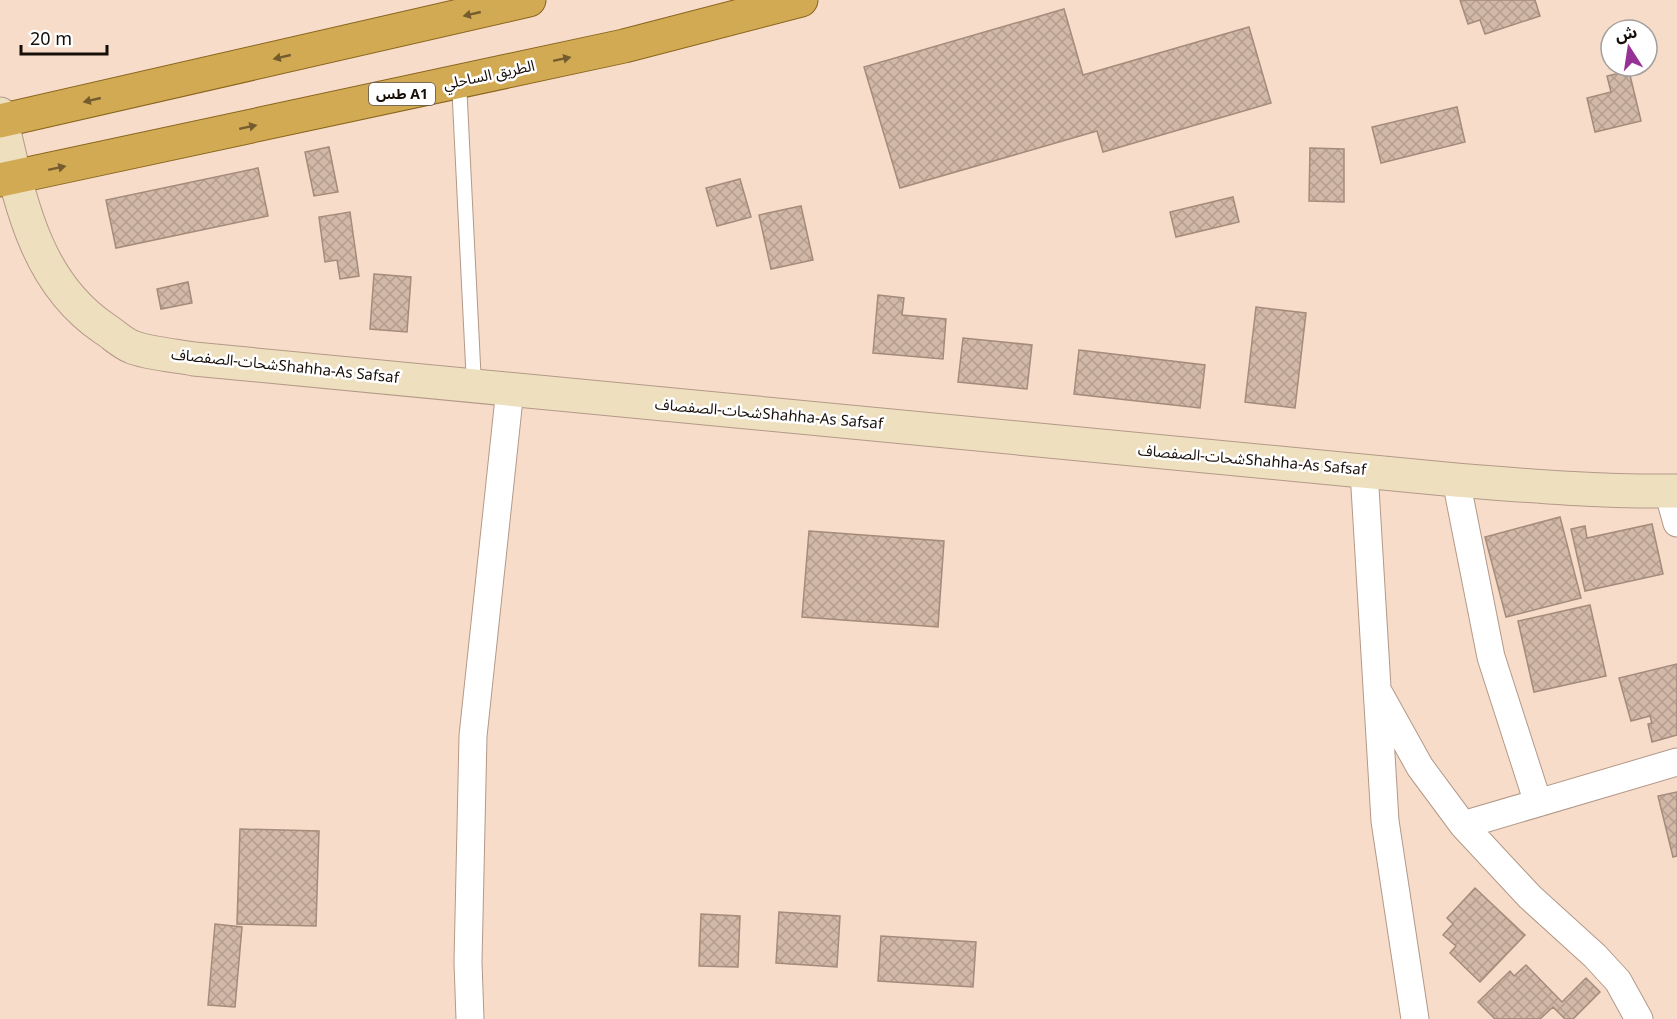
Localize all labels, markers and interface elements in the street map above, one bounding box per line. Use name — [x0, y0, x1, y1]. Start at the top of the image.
one-way arrow — [463, 9, 481, 19]
scale bar — [21, 18, 106, 56]
north arrow — [1599, 18, 1659, 78]
text: ش — [1613, 20, 1639, 46]
text: 20 m — [30, 26, 72, 50]
one-way arrow — [272, 53, 291, 62]
one-way arrow — [552, 54, 571, 63]
street label: الطريق الساحلي — [441, 55, 537, 96]
road number: طس A1 — [369, 83, 435, 105]
one-way arrow — [82, 96, 101, 106]
one-way arrow — [239, 122, 258, 131]
one-way arrow — [48, 163, 67, 172]
street label: شحات-الصفصافShahha-As Safsaf — [170, 343, 401, 387]
street label: شحات-الصفصافShahha-As Safsaf — [654, 393, 885, 433]
street label: شحات-الصفصافShahha-As Safsaf — [1137, 439, 1368, 479]

